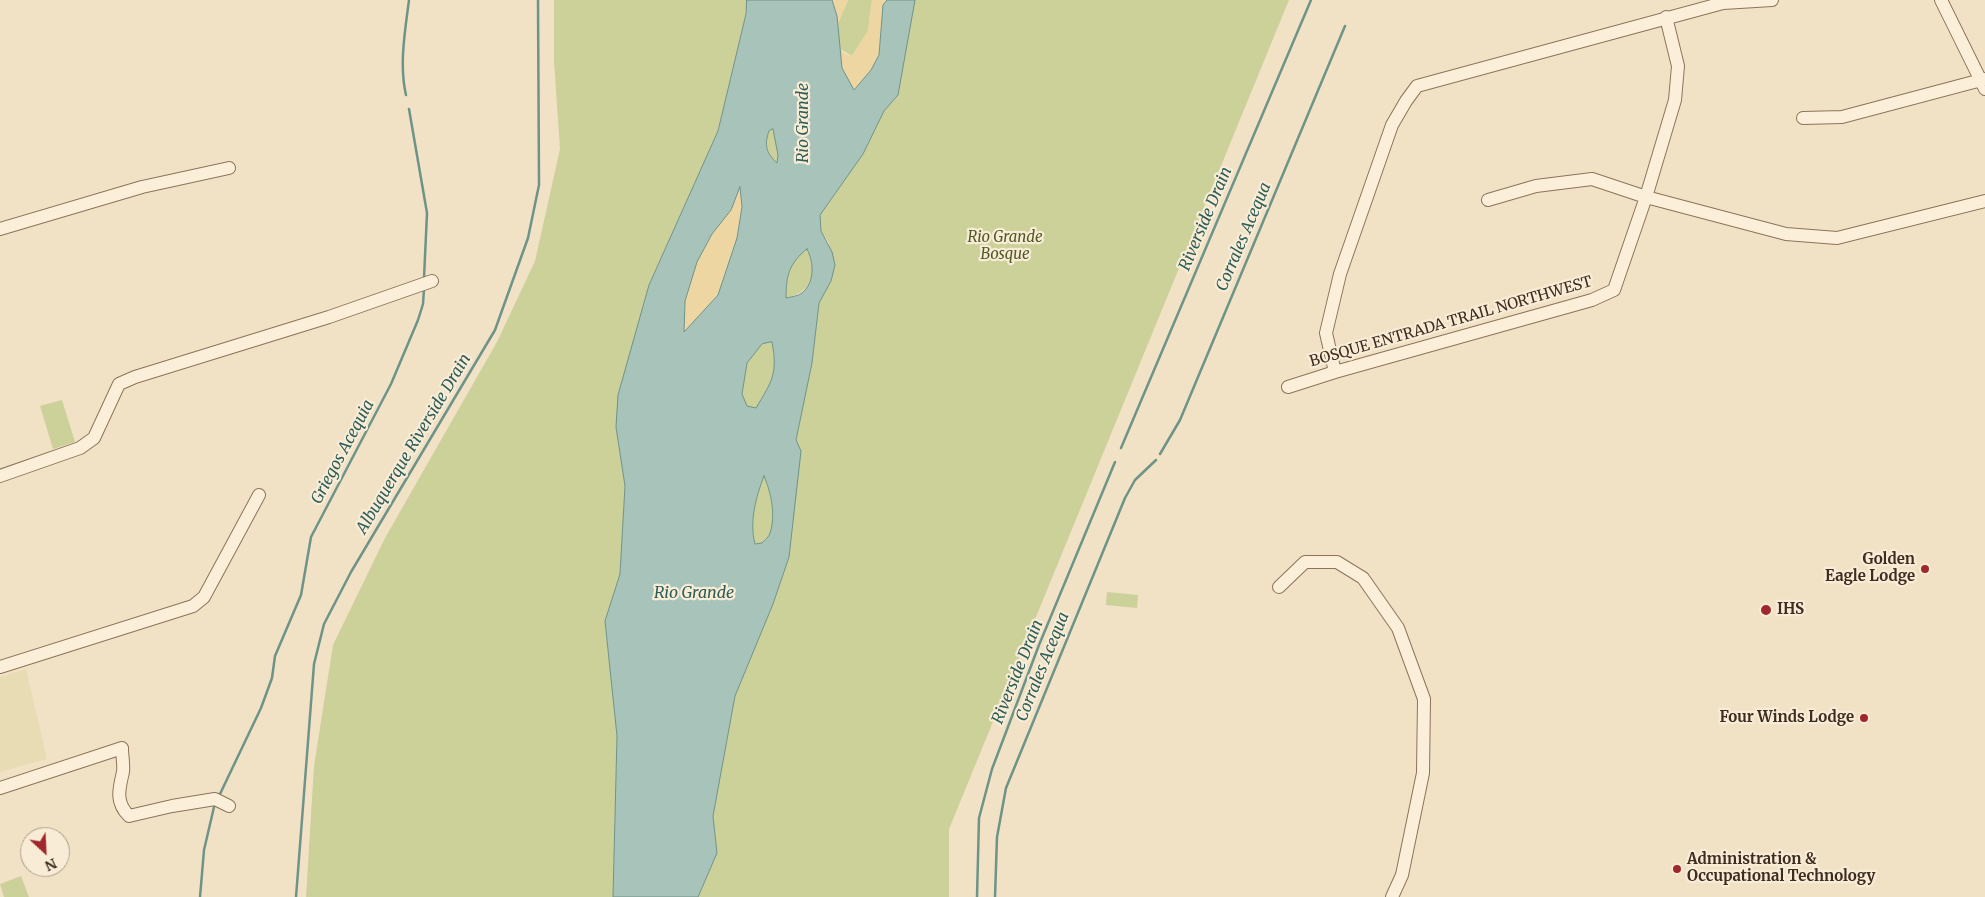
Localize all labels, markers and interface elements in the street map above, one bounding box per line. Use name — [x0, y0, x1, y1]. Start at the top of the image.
water label: Rio Grande — [793, 83, 813, 163]
water label: Riverside Drain — [1176, 164, 1236, 274]
water label: Corrales Acequa — [1212, 180, 1276, 294]
park label: Rio Grande Bosque — [967, 229, 1043, 264]
street label: BOSQUE ENTRADA TRAIL NORTHWEST — [1308, 273, 1594, 371]
water label: Albuquerque Riverside Drain — [353, 351, 475, 537]
water label: Griegos Acequia — [307, 397, 379, 507]
place label: Golden Eagle Lodge — [1825, 551, 1915, 586]
marker: Golden Eagle Lodge — [1919, 563, 1931, 575]
water label: Rio Grande — [654, 583, 734, 603]
place label: IHS — [1777, 601, 1804, 619]
marker: IHS — [1759, 603, 1773, 617]
water label: Corrales Acequa — [1012, 610, 1074, 724]
water label: Riverside Drain — [988, 617, 1048, 727]
place label: Four Winds Lodge — [1720, 709, 1854, 727]
marker: Four Winds Lodge — [1858, 712, 1870, 724]
north arrow — [20, 827, 70, 877]
place label: Administration & Occupational Technology — [1687, 851, 1875, 886]
text: N — [42, 854, 60, 875]
marker: Administration & Occupational Technology — [1671, 863, 1683, 875]

